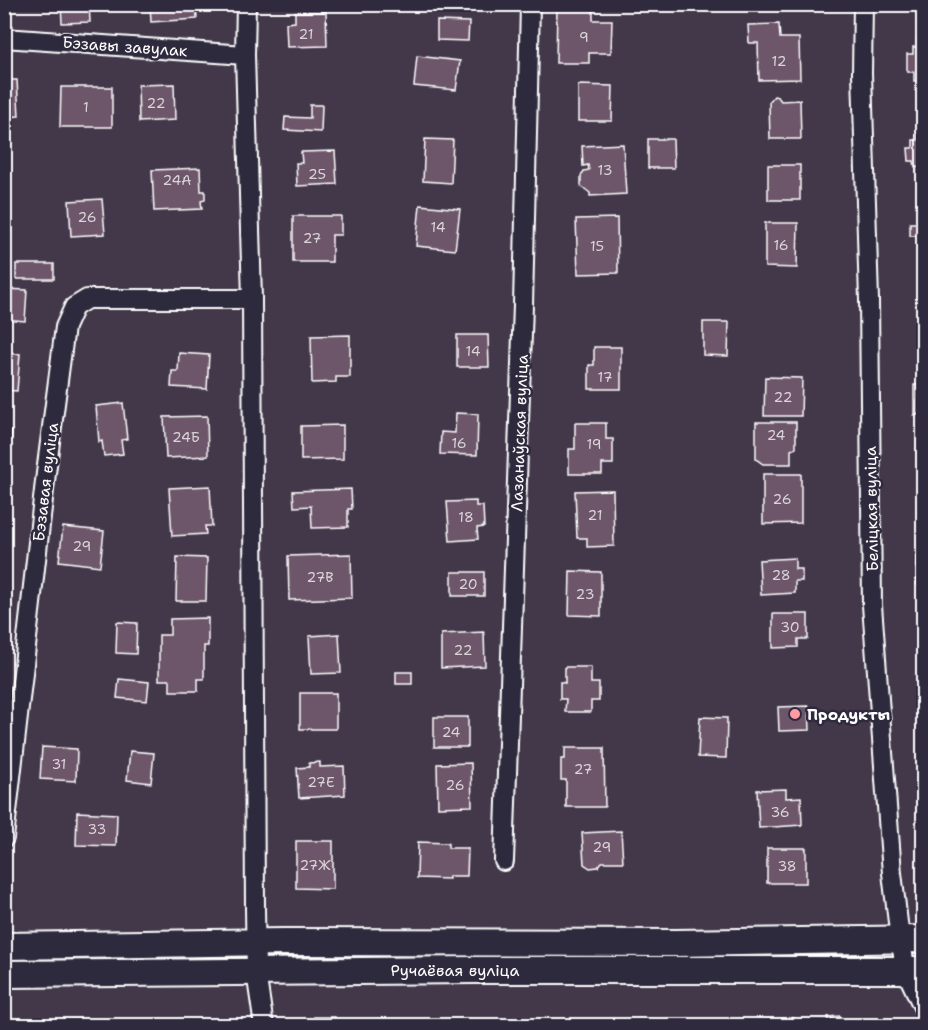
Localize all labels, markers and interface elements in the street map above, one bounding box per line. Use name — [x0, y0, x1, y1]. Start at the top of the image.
house number: 21 — [299, 25, 313, 43]
house number: 9 — [579, 28, 589, 46]
street label: Бэзавы завулак — [62, 32, 189, 61]
house number: 12 — [772, 52, 786, 70]
house number: 22 — [147, 94, 165, 112]
house number: 1 — [83, 98, 89, 116]
house number: 13 — [598, 161, 612, 179]
house number: 25 — [308, 165, 326, 183]
house number: 24А — [163, 171, 191, 189]
house number: 26 — [78, 208, 97, 226]
house number: 14 — [430, 218, 446, 236]
house number: 27 — [303, 229, 321, 247]
house number: 16 — [773, 236, 789, 254]
house number: 15 — [590, 237, 604, 255]
house number: 14 — [465, 342, 481, 360]
street label: Лазанаўская вуліца — [506, 354, 533, 512]
house number: 17 — [598, 368, 612, 386]
house number: 22 — [774, 388, 792, 406]
street label: Бэзавая вуліца — [28, 421, 63, 543]
house number: 24 — [767, 426, 786, 444]
house number: 24Б — [172, 428, 200, 446]
house number: 16 — [451, 434, 467, 452]
house number: 19 — [586, 435, 602, 453]
street label: Беліцкая вуліца — [860, 446, 883, 572]
house number: 26 — [773, 490, 792, 508]
house number: 21 — [588, 506, 602, 524]
house number: 18 — [458, 508, 474, 526]
house number: 29 — [73, 537, 91, 555]
house number: 28 — [771, 566, 791, 584]
house number: 27В — [307, 568, 333, 586]
house number: 20 — [458, 575, 478, 593]
house number: 23 — [576, 585, 594, 603]
house number: 30 — [780, 618, 800, 636]
house number: 22 — [454, 641, 472, 659]
place label: Продукты — [807, 704, 891, 725]
marker: Продукты — [788, 707, 802, 721]
house number: 24 — [442, 723, 461, 741]
house number: 31 — [52, 755, 66, 773]
house number: 27 — [574, 760, 592, 778]
house number: 27Е — [307, 773, 335, 791]
house number: 26 — [446, 776, 465, 794]
house number: 36 — [770, 803, 790, 821]
house number: 33 — [88, 820, 106, 838]
house number: 29 — [593, 838, 611, 856]
house number: 27Ж — [300, 856, 331, 874]
house number: 38 — [777, 857, 797, 875]
street label: Ручаёвая вуліца — [391, 960, 520, 981]

